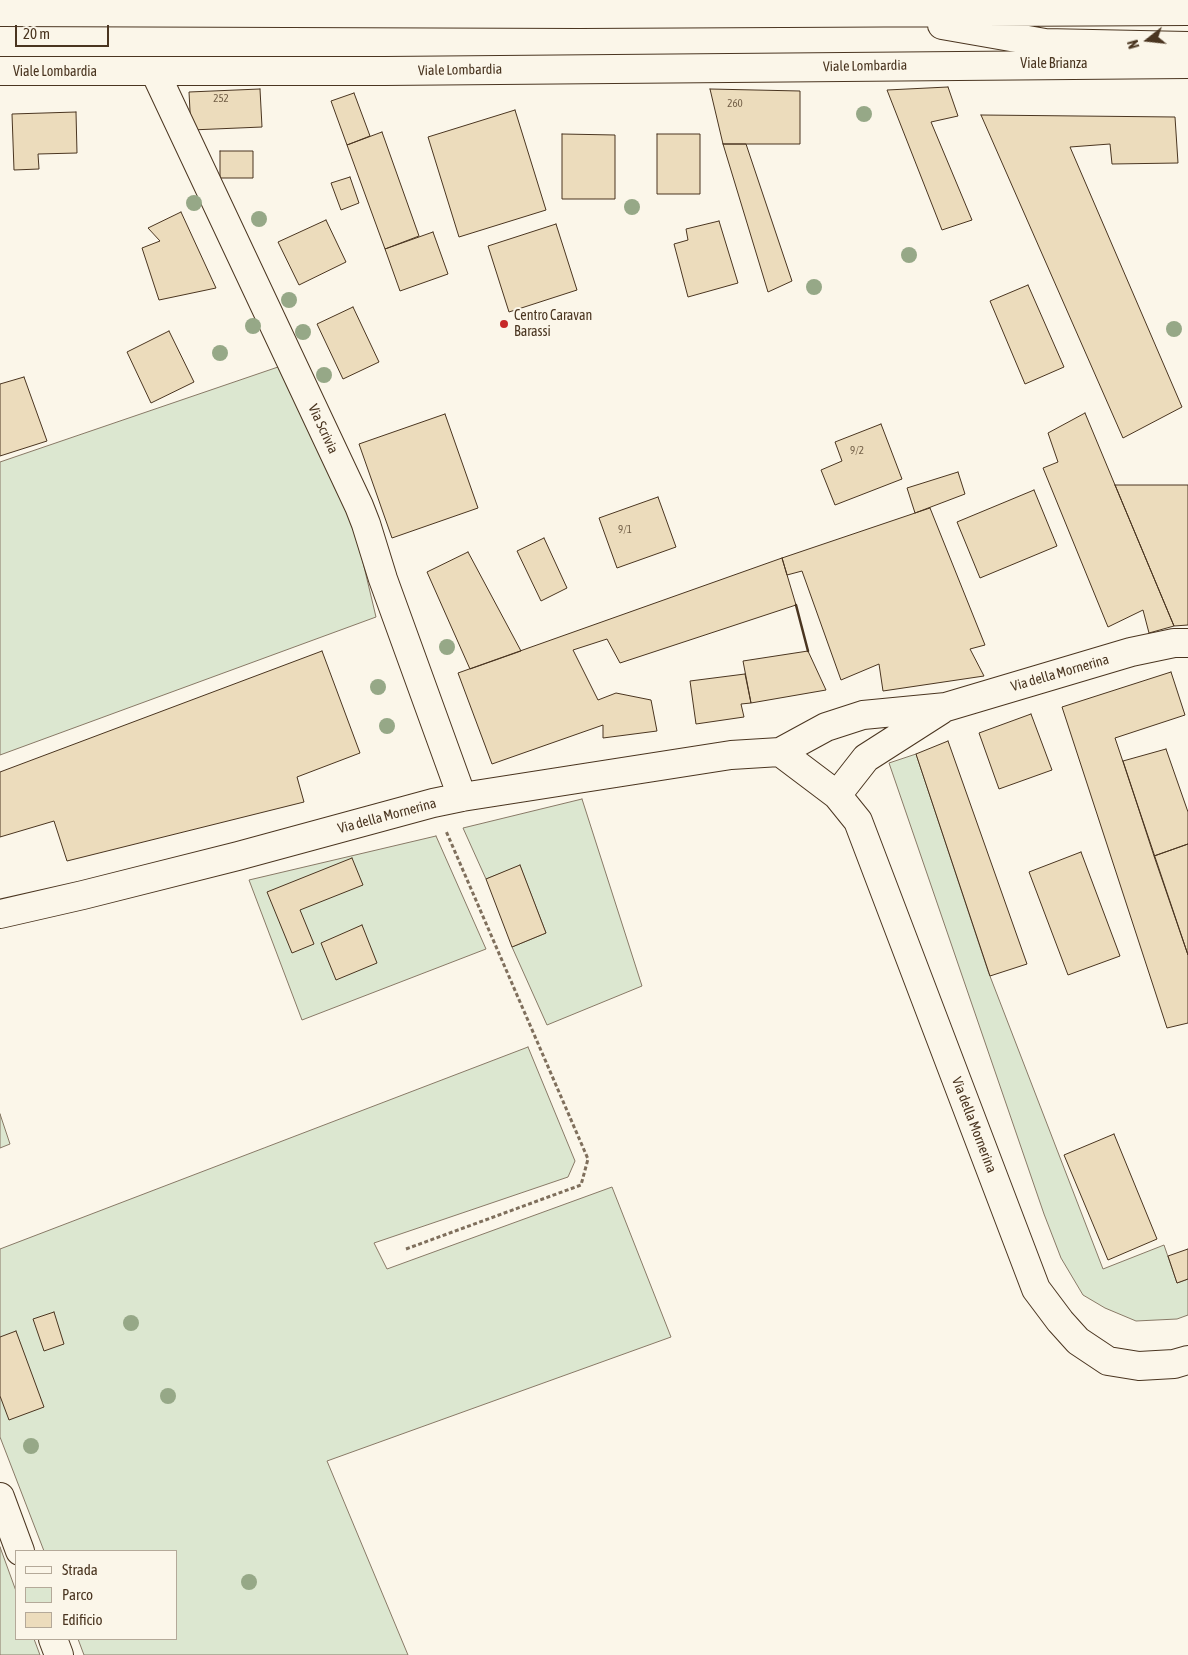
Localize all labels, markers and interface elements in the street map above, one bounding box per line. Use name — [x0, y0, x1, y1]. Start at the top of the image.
scale bar — [18, 15, 111, 47]
north arrow — [1123, 15, 1173, 65]
text: 20 m — [23, 25, 50, 42]
text: N — [1125, 38, 1142, 50]
street label: Viale Brianza — [1020, 56, 1088, 72]
street label: Viale Lombardia — [823, 57, 907, 75]
street label: Viale Lombardia — [418, 61, 502, 79]
street label: Viale Lombardia — [13, 64, 97, 80]
house number: 252 — [213, 92, 229, 106]
house number: 260 — [727, 97, 743, 111]
place label: Centro Caravan Barassi — [514, 308, 592, 341]
marker: Centro Caravan Barassi — [498, 318, 510, 330]
street label: Via Scrivia — [304, 402, 342, 456]
house number: 9/2 — [850, 444, 864, 458]
house number: 9/1 — [618, 523, 632, 537]
street label: Via della Mornerina — [1009, 651, 1111, 695]
street label: Via della Mornerina — [336, 795, 438, 837]
street label: Via della Mornerina — [948, 1075, 1000, 1175]
legend — [15, 1550, 178, 1640]
text: Strada — [62, 1561, 98, 1578]
text: Parco — [62, 1586, 93, 1603]
text: Edificio — [62, 1611, 103, 1628]

